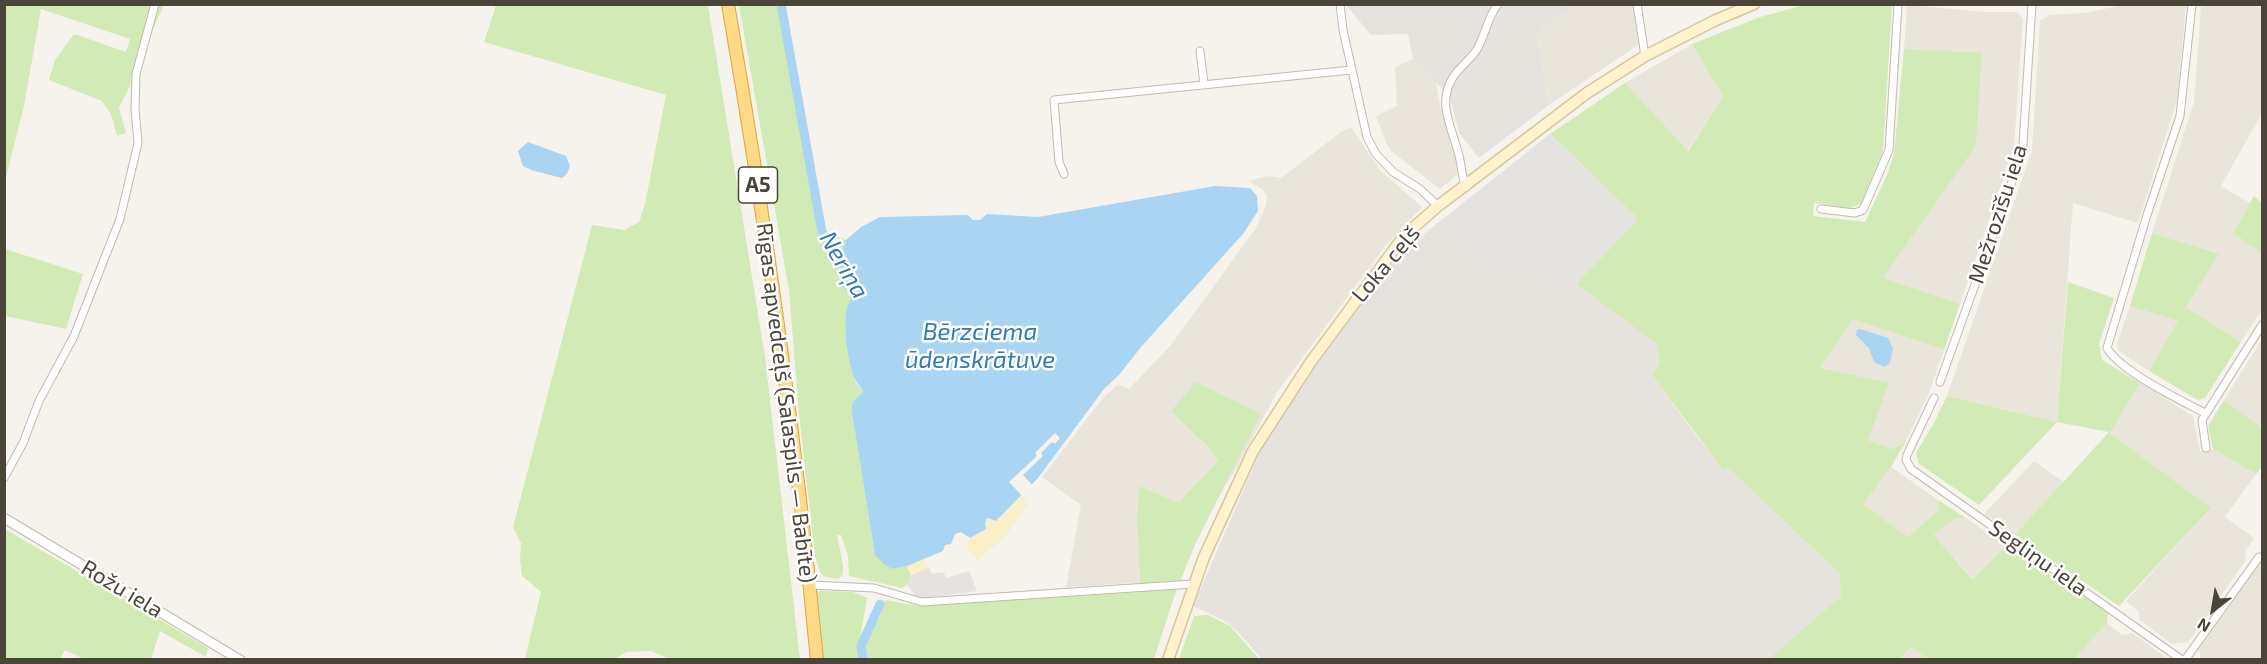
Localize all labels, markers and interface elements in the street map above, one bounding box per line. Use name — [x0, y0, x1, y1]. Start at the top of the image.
street label: Mežrozīšu iela — [1963, 141, 2033, 287]
road number: A5 — [738, 167, 777, 203]
street label: Loka ceļš — [1346, 220, 1426, 308]
street label: Rīgas apvedceļš (Salaspils — Babīte) — [751, 221, 821, 585]
water label: Neriņa — [813, 226, 875, 304]
water label: Bērzciema ūdenskrātuve — [905, 318, 1055, 374]
street label: Segliņu iela — [1984, 514, 2092, 602]
street label: Rožu iela — [76, 554, 168, 624]
north arrow — [2183, 580, 2243, 640]
text: N — [2194, 615, 2213, 637]

